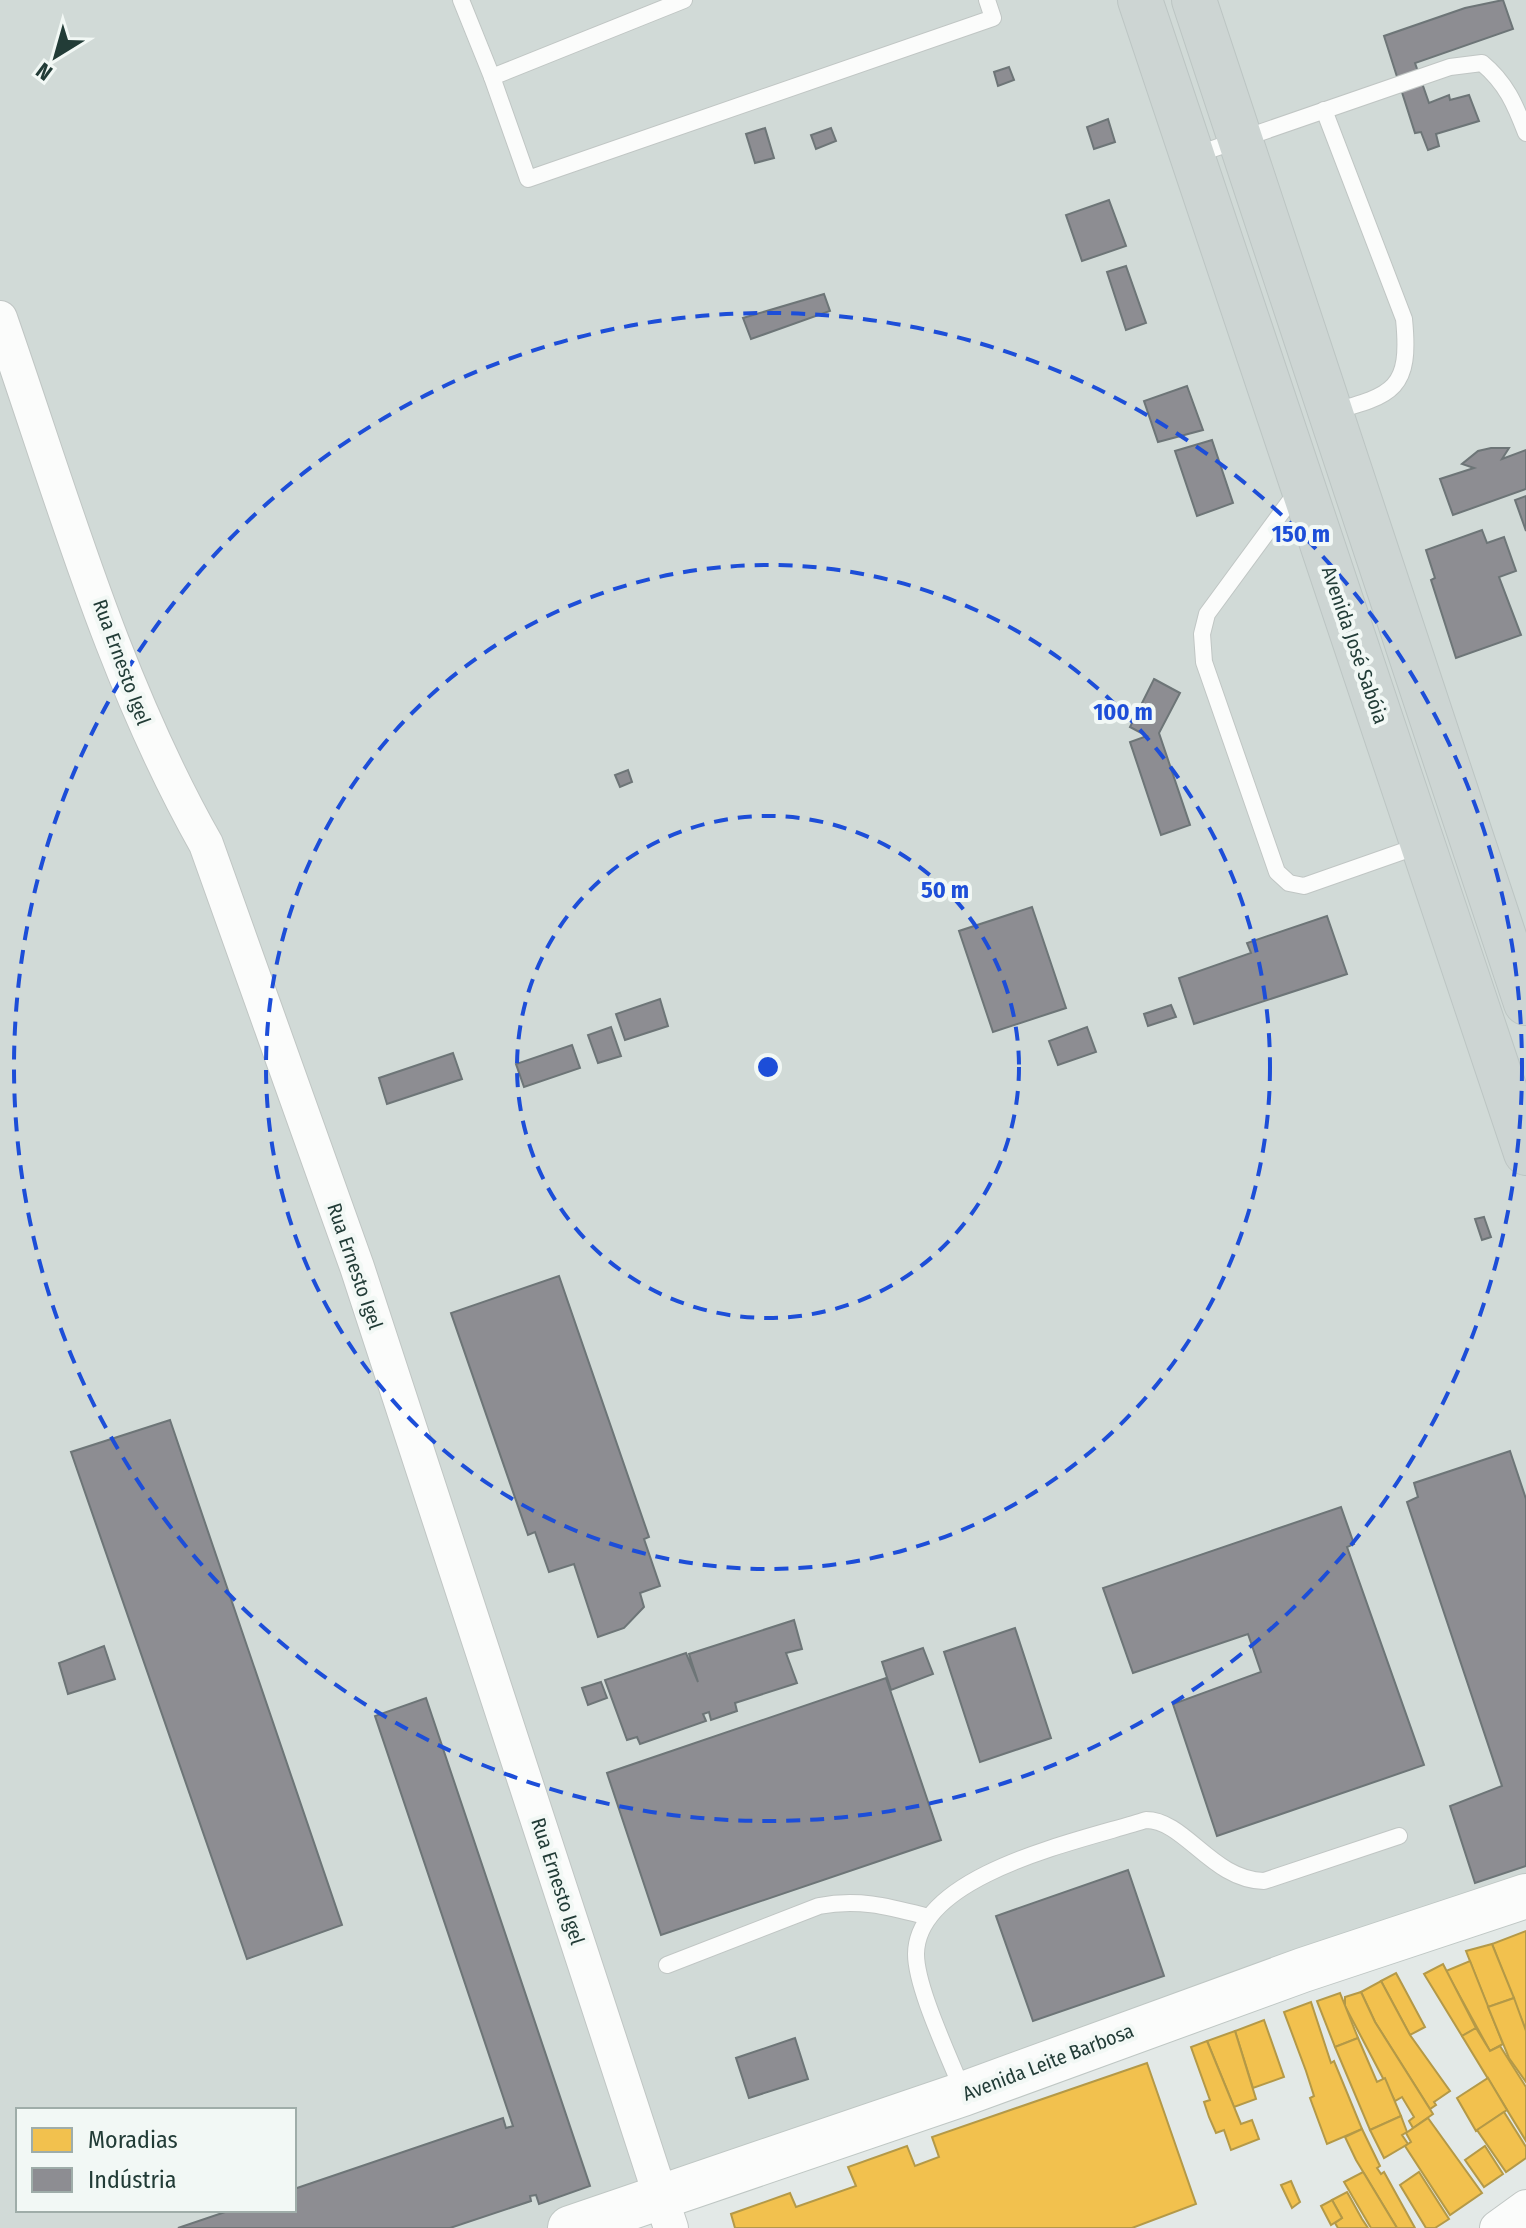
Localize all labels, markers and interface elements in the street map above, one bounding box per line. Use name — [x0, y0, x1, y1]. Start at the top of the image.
north arrow — [16, 16, 96, 96]
text: N — [31, 57, 58, 86]
text: 150 m — [1272, 520, 1330, 548]
street label: Avenida José Sabóia — [1317, 563, 1393, 727]
street label: Rua Ernesto Igel — [88, 596, 156, 728]
text: 100 m — [1093, 698, 1153, 726]
text: 50 m — [921, 876, 969, 904]
centre of rings — [754, 1053, 782, 1081]
street label: Rua Ernesto Igel — [322, 1200, 388, 1332]
street label: Rua Ernesto Igel — [526, 1815, 590, 1947]
street label: Avenida Leite Barbosa — [959, 2018, 1137, 2106]
legend — [16, 2108, 296, 2212]
text: Moradias — [88, 2126, 178, 2154]
text: Indústria — [88, 2166, 177, 2194]

